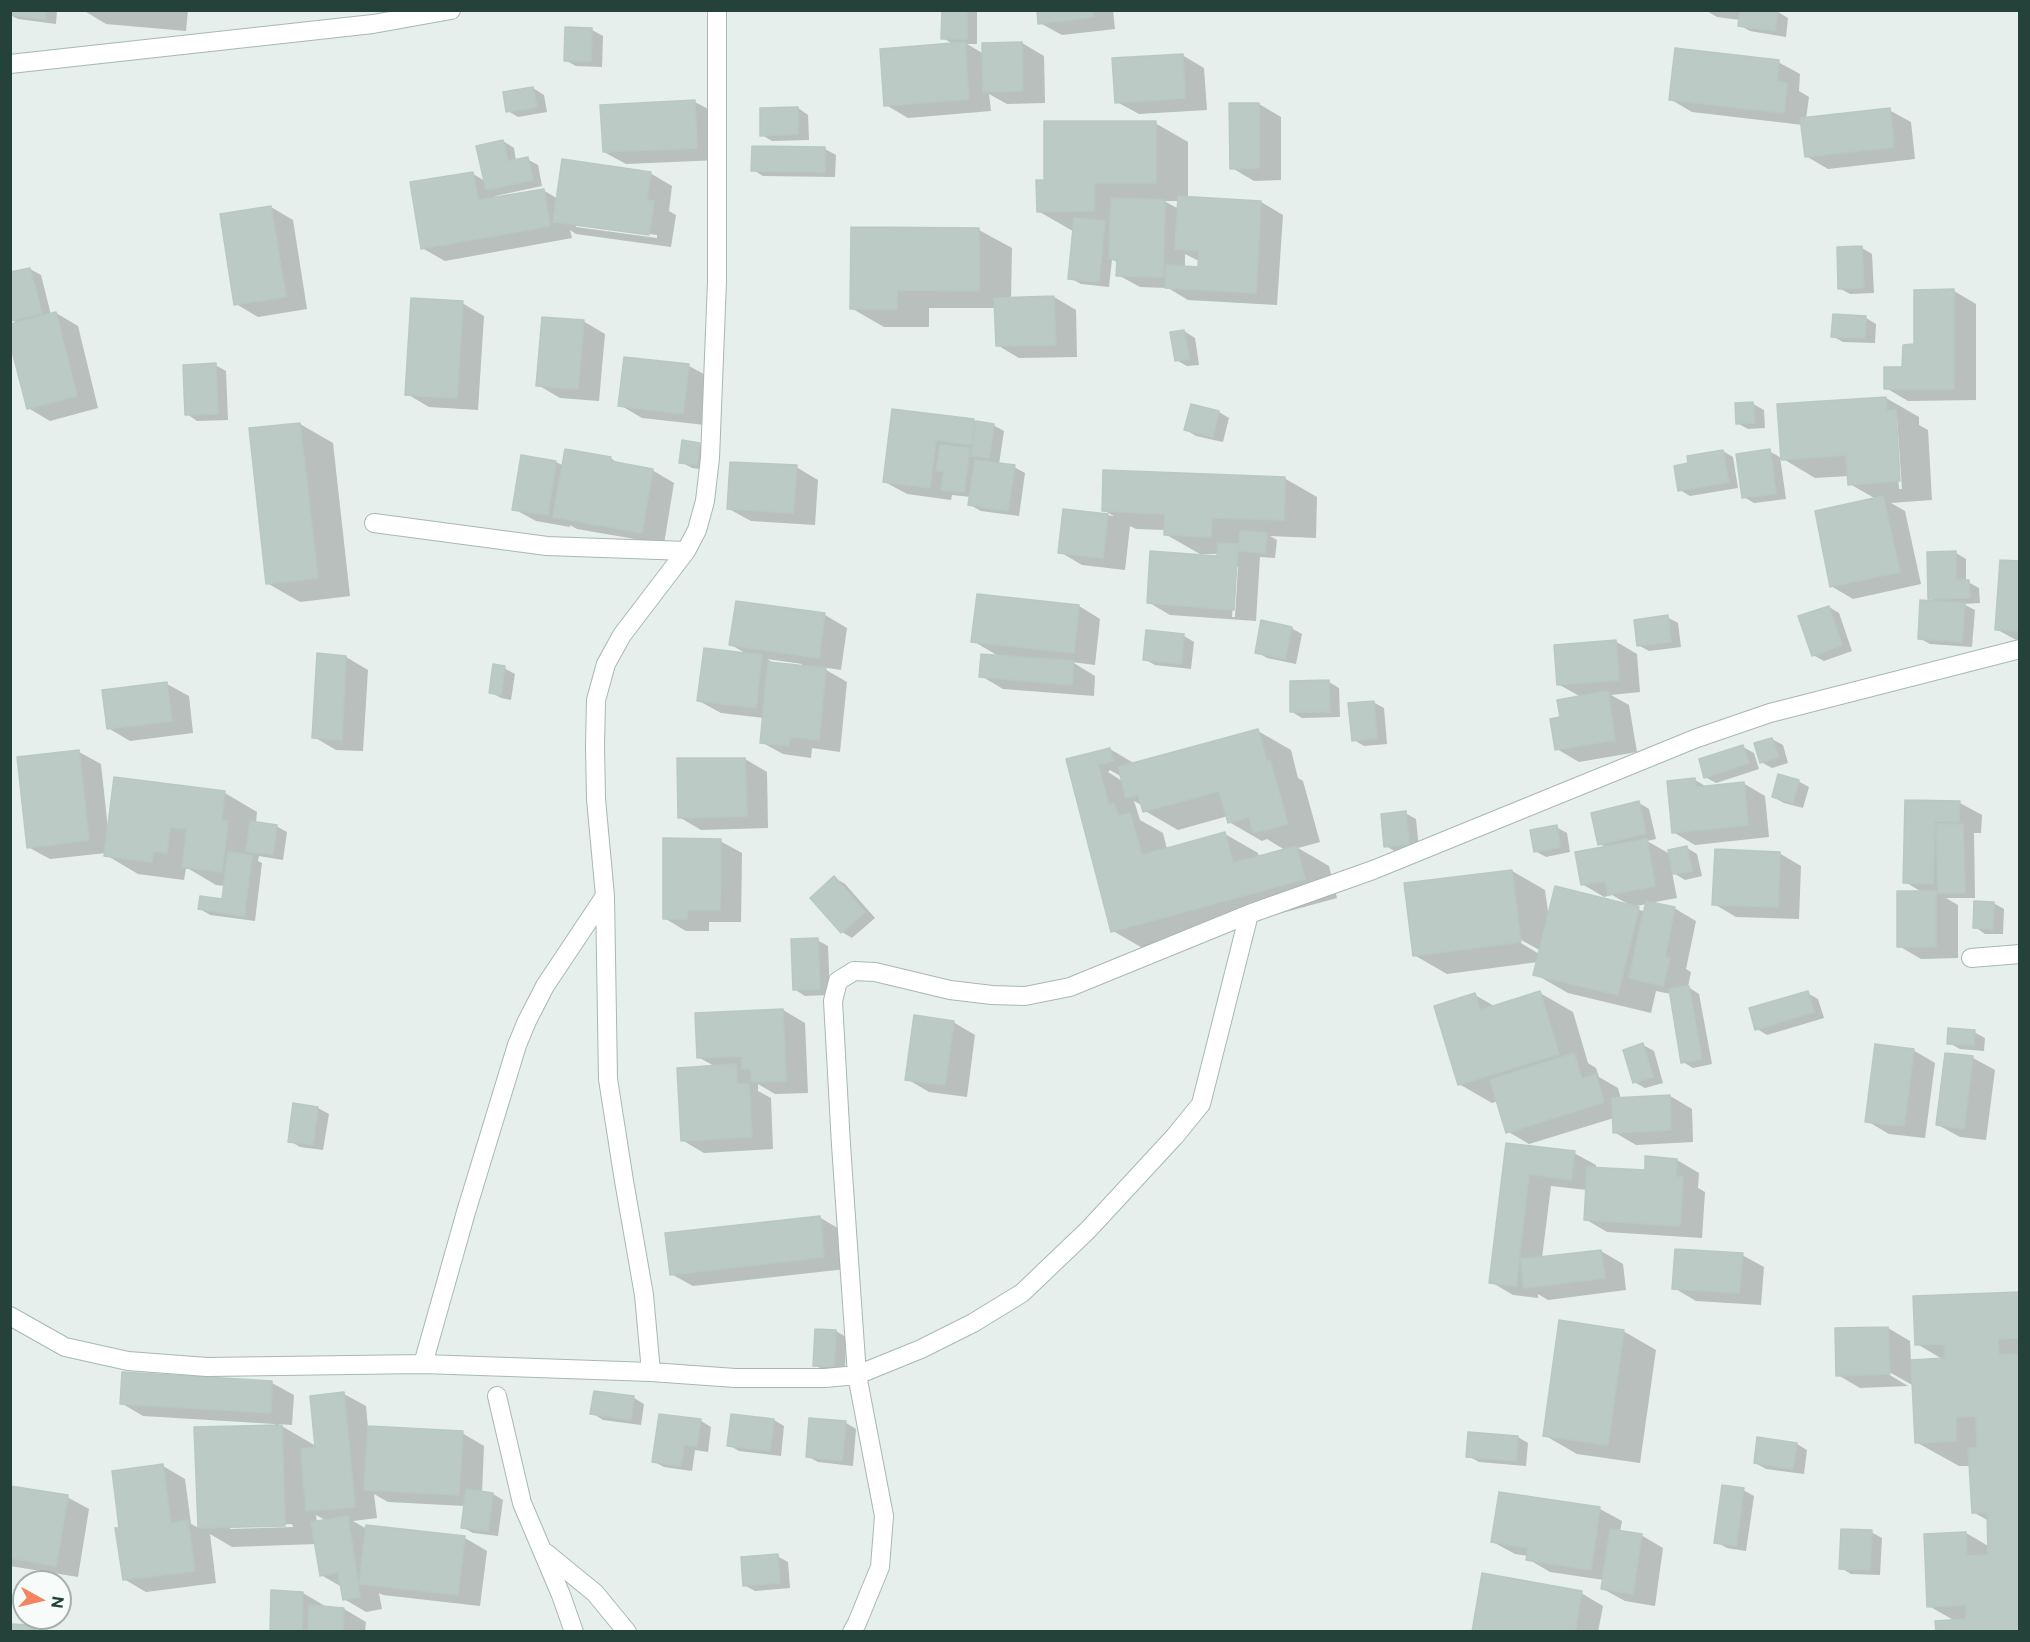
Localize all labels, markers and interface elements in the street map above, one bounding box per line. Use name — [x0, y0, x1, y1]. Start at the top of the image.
north arrow — [12, 1570, 72, 1630]
text: N — [48, 1595, 69, 1610]

